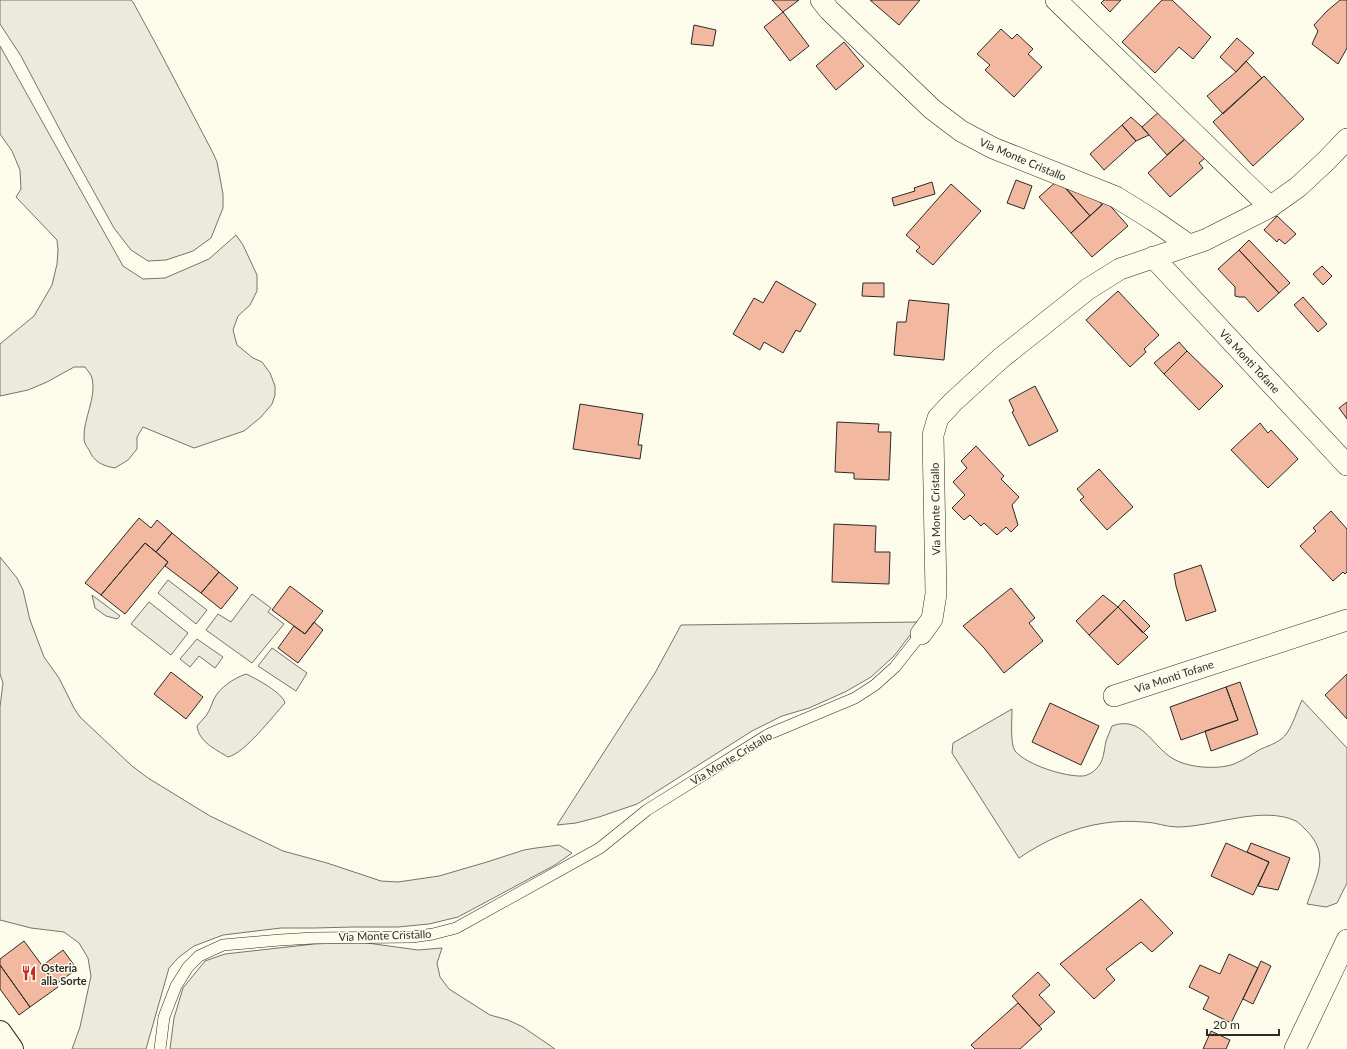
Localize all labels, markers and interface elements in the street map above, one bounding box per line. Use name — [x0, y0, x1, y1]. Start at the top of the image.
street label: Via Monte Cristallo — [978, 135, 1068, 183]
street label: Via Monti Tofane — [1217, 326, 1283, 396]
street label: Via Monte Cristallo — [928, 462, 942, 556]
street label: Via Monti Tofane — [1133, 657, 1215, 695]
street label: Via Monte Cristallo — [688, 729, 774, 787]
street label: Via Monte Cristallo — [338, 927, 432, 943]
place label: Osteria alla Sorte — [41, 961, 87, 987]
restaurant icon: Osteria alla Sorte — [20, 964, 38, 982]
scale bar — [1207, 1011, 1279, 1037]
text: 20 m — [1213, 1017, 1240, 1032]

